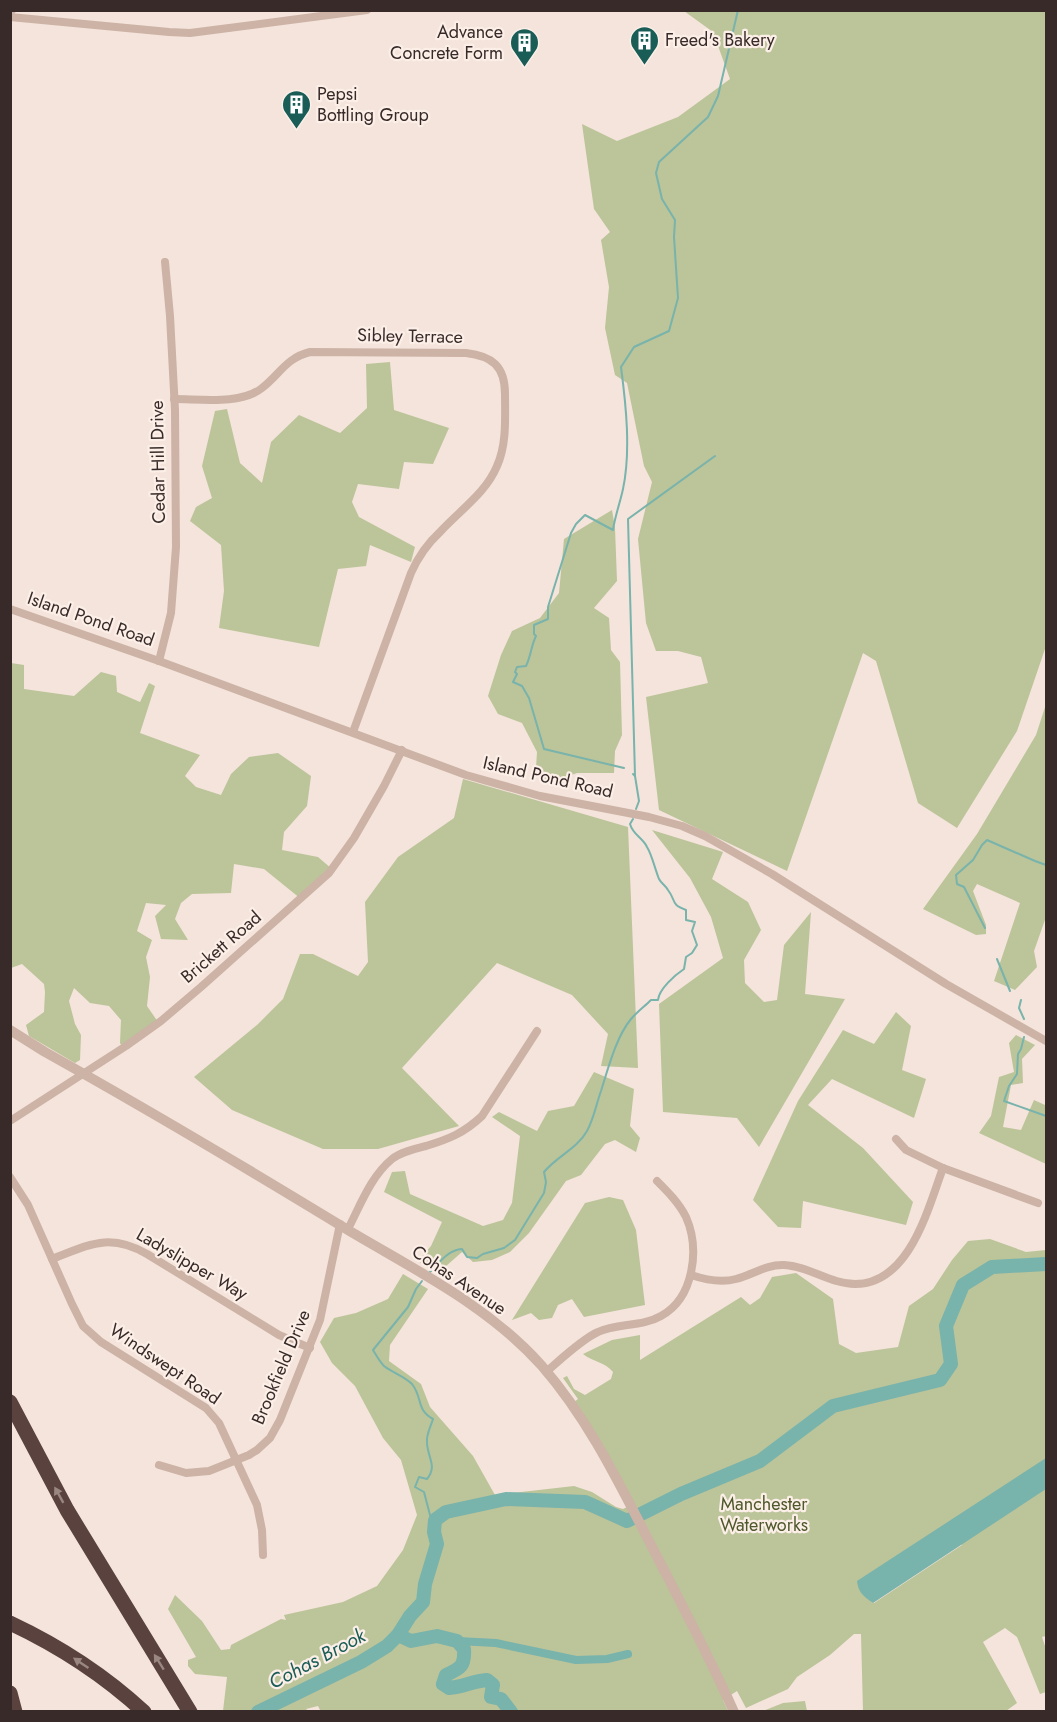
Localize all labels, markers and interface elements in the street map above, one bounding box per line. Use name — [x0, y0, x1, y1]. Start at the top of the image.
place label: Advance Concrete Form — [390, 19, 503, 66]
building icon: Freed's Bakery — [628, 24, 660, 66]
building icon: Advance Concrete Form — [508, 26, 540, 68]
place label: Freed's Bakery — [665, 27, 775, 53]
place label: Pepsi Bottling Group — [317, 81, 429, 128]
building icon: Pepsi Bottling Group — [280, 88, 312, 130]
street label: Sibley Terrace — [357, 322, 463, 350]
street label: Cedar Hill Drive — [144, 400, 172, 524]
street label: Island Pond Road — [24, 585, 158, 653]
street label: Island Pond Road — [480, 749, 616, 805]
street label: Brickett Road — [175, 905, 267, 989]
street label: Ladyslipper Way — [131, 1222, 253, 1307]
street label: Cohas Avenue — [407, 1239, 511, 1321]
street label: Brookfield Drive — [245, 1306, 317, 1428]
street label: Windswept Road — [104, 1317, 226, 1411]
one-way arrow — [54, 1486, 64, 1503]
park label: Manchester Waterworks — [720, 1491, 808, 1538]
water label: Cohas Brook — [263, 1621, 372, 1697]
one-way arrow — [154, 1654, 165, 1670]
one-way arrow — [74, 1657, 90, 1669]

